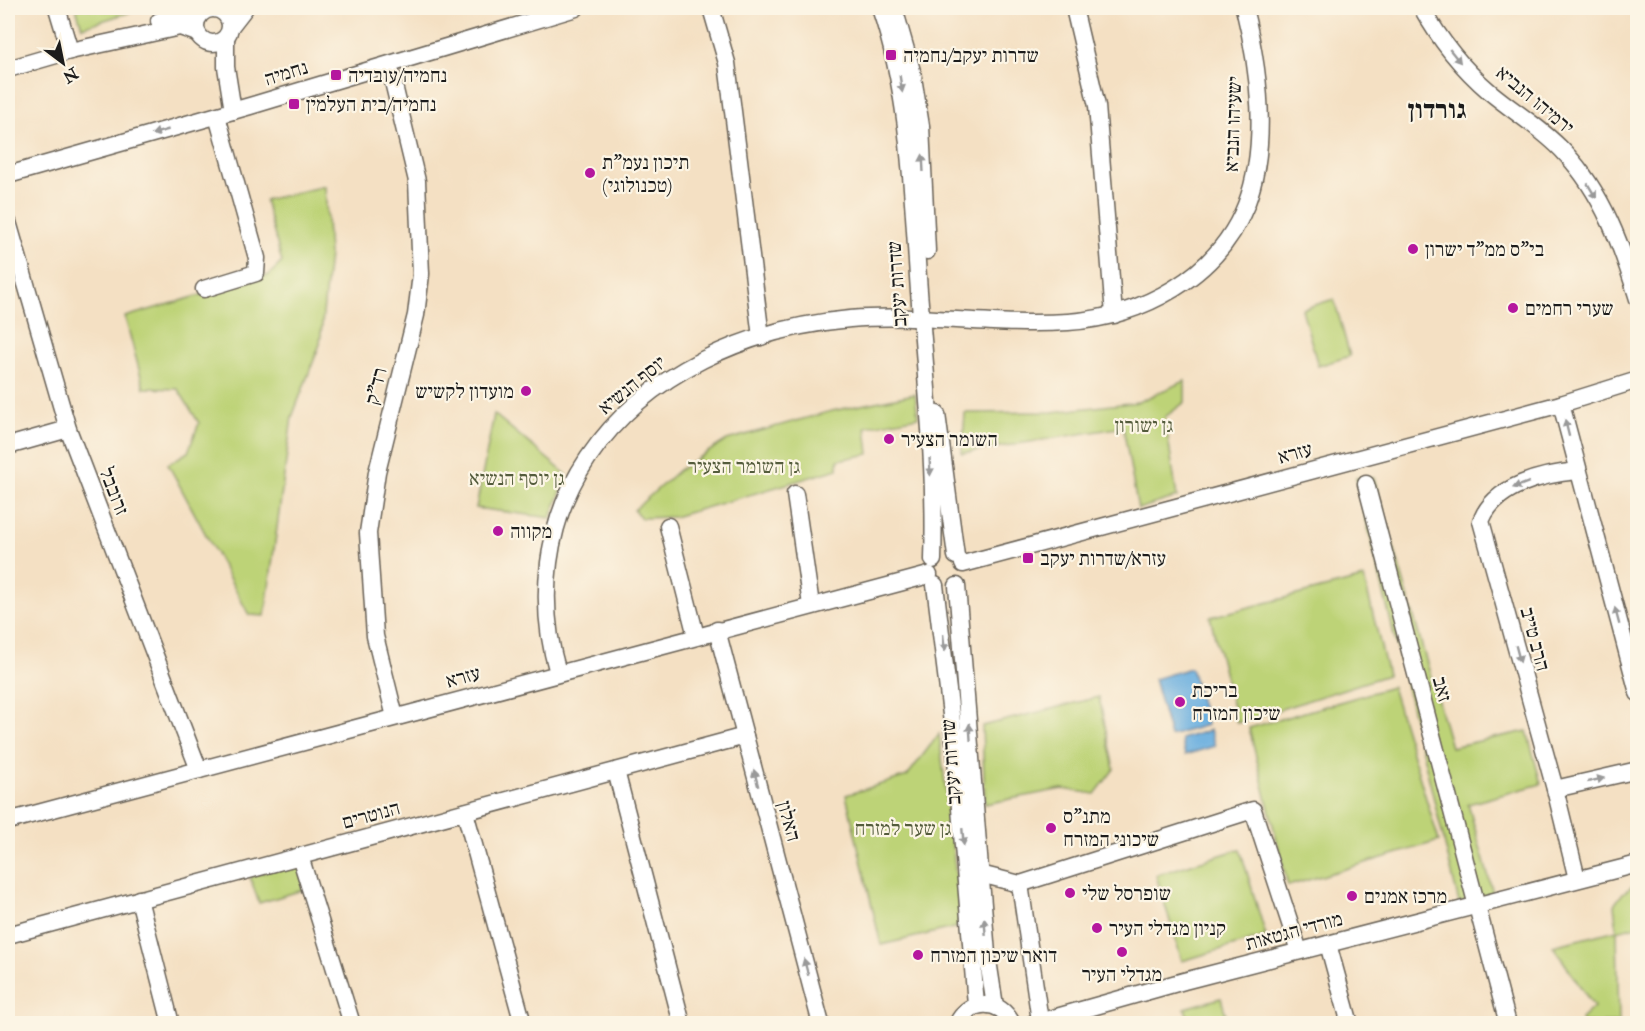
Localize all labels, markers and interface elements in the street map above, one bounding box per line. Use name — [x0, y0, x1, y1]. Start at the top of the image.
north arrow — [33, 33, 93, 93]
place label: שדרות יעקב/נחמיה — [903, 43, 1039, 68]
marker: שדרות יעקב/נחמיה — [884, 48, 898, 62]
one-way arrow — [1448, 48, 1460, 63]
street label: נחמיה — [261, 55, 311, 91]
street label: ירמיהו הנביא — [1491, 60, 1579, 140]
text: N — [58, 62, 83, 88]
place label: נחמיה/עובדיה — [348, 63, 447, 88]
marker: נחמיה/עובדיה — [329, 68, 343, 82]
one-way arrow — [896, 75, 905, 94]
street label: ישעיהו הנביא — [1219, 76, 1247, 172]
place label: נחמיה/בית העלמין — [306, 92, 436, 117]
district label: גורדון — [1408, 94, 1466, 126]
marker: נחמיה/בית העלמין — [287, 97, 301, 111]
one-way arrow — [151, 128, 169, 137]
place label: תיכון נעמ"ת (טכנולוגי) — [602, 150, 689, 198]
one-way arrow — [918, 154, 927, 173]
marker: תיכון נעמ"ת (טכנולוגי) — [583, 166, 597, 180]
one-way arrow — [1587, 183, 1598, 199]
place label: בי"ס ממ"ד ישרון — [1425, 237, 1544, 262]
street label: שדרות יעקב — [882, 240, 912, 328]
marker: בי"ס ממ"ד ישרון — [1406, 242, 1420, 256]
place label: שערי רחמים — [1525, 296, 1613, 321]
marker: שערי רחמים — [1506, 301, 1520, 315]
street label: יוסף הנשיא — [593, 350, 671, 420]
street label: רד"ק — [359, 365, 393, 407]
place label: מועדון לקשיש — [415, 379, 514, 404]
marker: מועדון לקשיש — [519, 384, 533, 398]
park label: גן ישורון — [1115, 413, 1173, 438]
one-way arrow — [1562, 419, 1571, 437]
place label: השומר הצעיר — [901, 427, 998, 452]
marker: השומר הצעיר — [882, 432, 896, 446]
street label: עזרא — [1275, 436, 1315, 470]
park label: גן השומר הצעיר — [688, 454, 800, 479]
one-way arrow — [926, 457, 935, 476]
street label: זרובבל — [94, 464, 134, 518]
park label: גן יוסף הנשיא — [469, 466, 565, 491]
one-way arrow — [1512, 481, 1530, 490]
place label: מקווה — [510, 519, 552, 544]
marker: מקווה — [491, 524, 505, 538]
place label: עזרא/שדרות יעקב — [1040, 546, 1166, 571]
marker: עזרא/שדרות יעקב — [1021, 551, 1035, 565]
street label: הרב טייב — [1514, 604, 1556, 674]
one-way arrow — [1612, 607, 1621, 625]
one-way arrow — [939, 633, 948, 652]
one-way arrow — [1514, 645, 1523, 663]
street label: עזרא — [443, 660, 483, 694]
street label: זאב — [1427, 674, 1457, 704]
place label: בריכת שיכון המזרח — [1192, 678, 1280, 726]
marker: בריכת שיכון המזרח — [1173, 695, 1187, 709]
street label: שדרות יעקב — [936, 718, 966, 806]
one-way arrow — [965, 723, 975, 742]
one-way arrow — [751, 769, 761, 788]
one-way arrow — [1587, 774, 1606, 784]
street label: הנוטרים — [339, 795, 403, 835]
street label: האלון — [772, 798, 806, 844]
place label: מתנ"ס שיכוני המזרח — [1063, 804, 1159, 852]
park label: גן שער למזרח — [855, 816, 952, 841]
marker: מתנ"ס שיכוני המזרח — [1044, 821, 1058, 835]
one-way arrow — [958, 827, 968, 846]
place label: שופרסל שלי — [1082, 881, 1171, 906]
place label: מרכז אמנים — [1364, 884, 1447, 909]
marker: שופרסל שלי — [1063, 886, 1077, 900]
marker: מרכז אמנים — [1345, 889, 1359, 903]
street label: מורדי הגטאות — [1243, 906, 1345, 956]
place label: קניון מגדלי העיר — [1109, 916, 1226, 941]
one-way arrow — [980, 917, 990, 936]
marker: קניון מגדלי העיר — [1090, 921, 1104, 935]
place label: דואר שיכון המזרח — [930, 943, 1057, 968]
marker: מגדלי העיר — [1115, 945, 1129, 959]
marker: דואר שיכון המזרח — [911, 948, 925, 962]
one-way arrow — [801, 958, 810, 976]
place label: מגדלי העיר — [1082, 962, 1162, 987]

